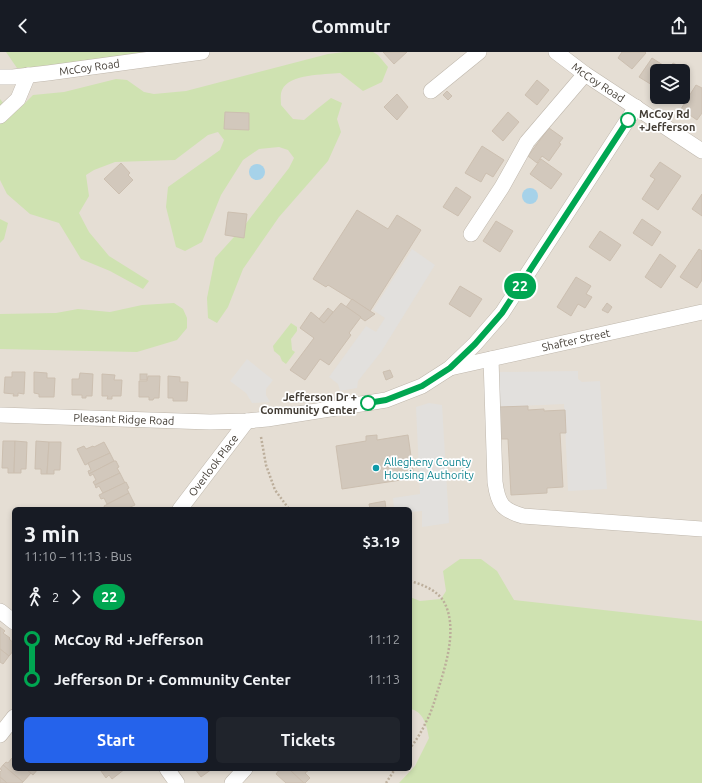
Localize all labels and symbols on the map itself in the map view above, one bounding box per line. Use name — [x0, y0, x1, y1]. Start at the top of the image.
street label: McCoy Road — [58, 57, 120, 77]
street label: McCoy Road — [569, 60, 627, 104]
place label: McCoy Rd +Jefferson — [639, 108, 695, 133]
marker: McCoy Rd +Jefferson — [620, 112, 636, 128]
line badge: 22 — [502, 273, 538, 299]
street label: Shafter Street — [541, 326, 612, 353]
place label: Jefferson Dr + Community Center — [260, 391, 357, 416]
marker: Jefferson Dr + Community Center — [360, 395, 376, 411]
street label: Pleasant Ridge Road — [73, 411, 175, 427]
street label: Overlook Place — [186, 432, 241, 498]
place label: Allegheny County Housing Authority — [384, 456, 475, 481]
marker: Allegheny County Housing Authority — [371, 463, 381, 473]

